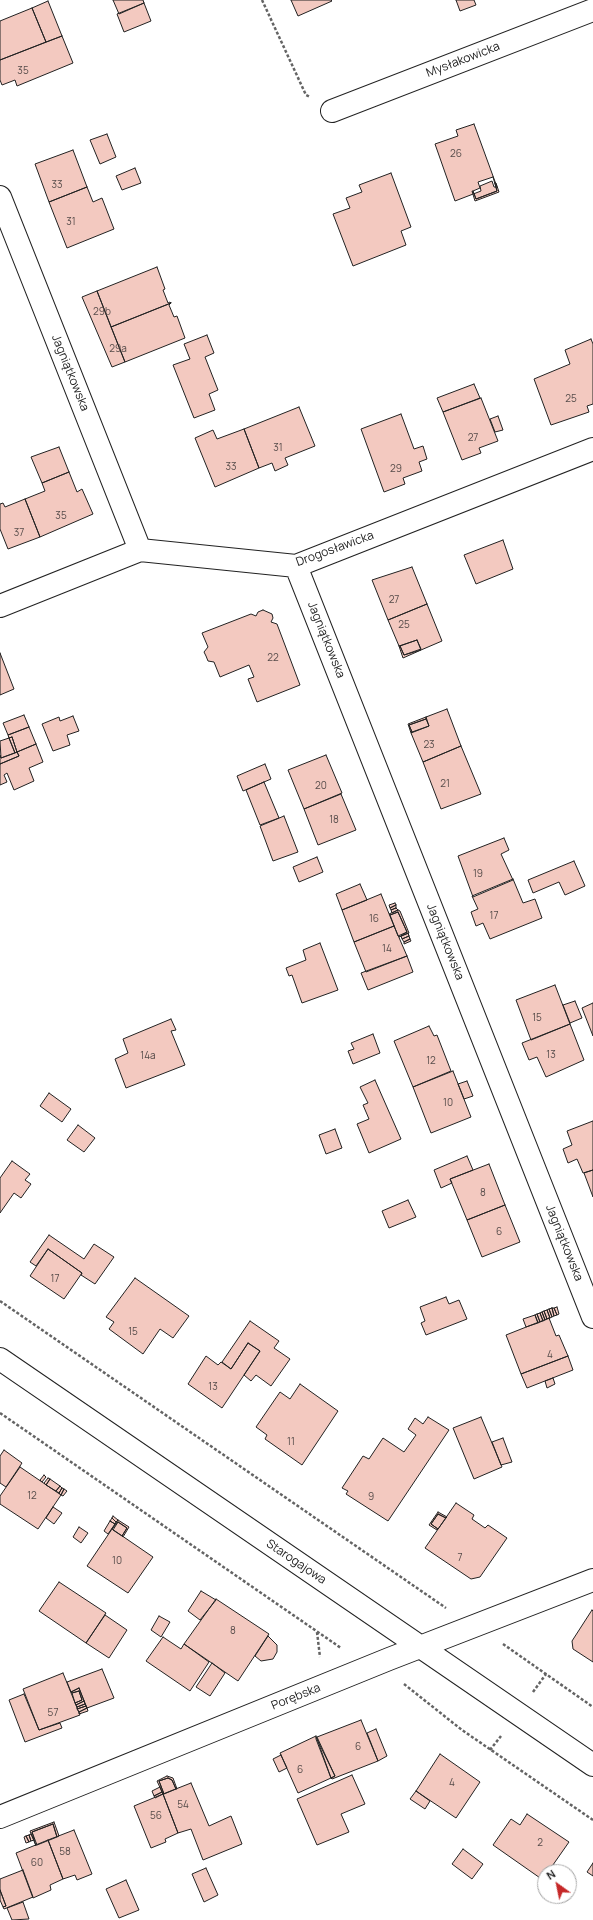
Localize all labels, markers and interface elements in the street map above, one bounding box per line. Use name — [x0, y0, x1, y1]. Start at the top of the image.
street label: Mysłakowicka — [424, 39, 502, 81]
house number: 35 — [17, 65, 29, 77]
house number: 26 — [450, 148, 462, 160]
house number: 33 — [51, 179, 63, 191]
house number: 31 — [66, 216, 76, 228]
house number: 29b — [93, 306, 111, 318]
street label: Jagniątkowska — [48, 333, 92, 413]
house number: 29a — [109, 343, 127, 355]
house number: 25 — [565, 393, 577, 405]
house number: 27 — [468, 432, 478, 444]
house number: 31 — [273, 442, 283, 454]
house number: 33 — [225, 461, 237, 473]
house number: 29 — [390, 463, 402, 475]
house number: 35 — [55, 510, 67, 522]
house number: 37 — [14, 527, 24, 539]
street label: Drogosławicka — [294, 528, 376, 570]
house number: 27 — [389, 594, 399, 606]
street label: Jagniątkowska — [304, 600, 348, 680]
house number: 25 — [398, 619, 410, 631]
house number: 22 — [267, 652, 279, 664]
house number: 23 — [423, 739, 435, 751]
house number: 21 — [440, 778, 450, 790]
house number: 20 — [315, 780, 327, 792]
house number: 18 — [329, 814, 339, 826]
house number: 19 — [473, 868, 483, 880]
street label: Jagniątkowska — [423, 902, 467, 982]
house number: 17 — [490, 910, 498, 922]
house number: 16 — [369, 913, 379, 925]
house number: 14 — [382, 943, 392, 955]
house number: 15 — [532, 1012, 542, 1024]
house number: 13 — [546, 1049, 556, 1061]
house number: 14a — [140, 1050, 156, 1062]
house number: 12 — [426, 1055, 436, 1067]
house number: 10 — [443, 1097, 453, 1109]
house number: 8 — [480, 1187, 486, 1199]
street label: Jagniątkowska — [542, 1203, 586, 1283]
house number: 6 — [496, 1226, 502, 1238]
house number: 17 — [51, 1273, 59, 1285]
house number: 15 — [128, 1326, 138, 1338]
house number: 4 — [547, 1349, 553, 1361]
house number: 13 — [208, 1381, 218, 1393]
house number: 11 — [287, 1436, 295, 1448]
house number: 12 — [27, 1490, 37, 1502]
house number: 9 — [368, 1491, 374, 1503]
street label: Starogajowa — [263, 1537, 329, 1587]
house number: 7 — [457, 1552, 463, 1564]
house number: 10 — [112, 1555, 122, 1567]
house number: 8 — [230, 1625, 236, 1637]
street label: Porębska — [269, 1681, 323, 1713]
house number: 57 — [48, 1707, 58, 1719]
house number: 6 — [355, 1741, 361, 1753]
house number: 6 — [297, 1764, 303, 1776]
house number: 4 — [449, 1777, 455, 1789]
house number: 54 — [177, 1799, 189, 1811]
house number: 56 — [150, 1810, 162, 1822]
house number: 2 — [537, 1837, 543, 1849]
house number: 58 — [59, 1846, 71, 1858]
house number: 60 — [31, 1857, 43, 1869]
north arrow — [537, 1864, 577, 1904]
text: N — [543, 1866, 558, 1883]

